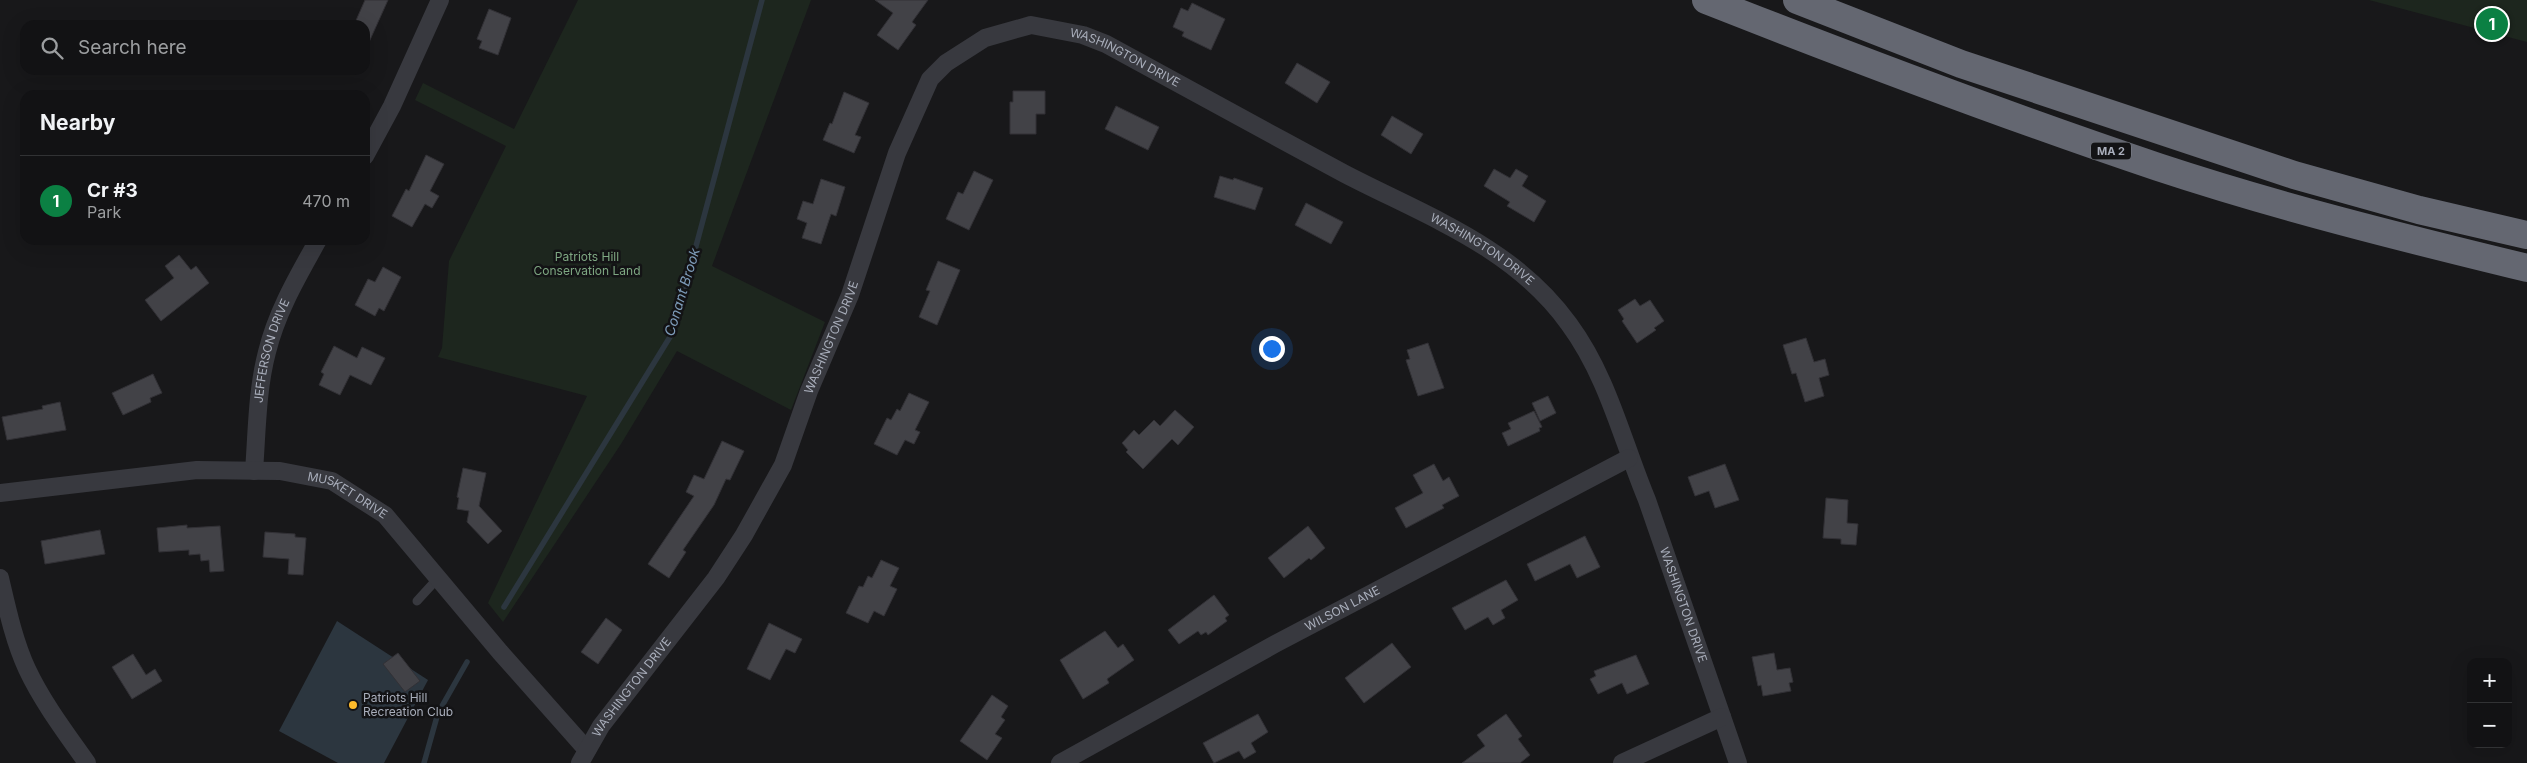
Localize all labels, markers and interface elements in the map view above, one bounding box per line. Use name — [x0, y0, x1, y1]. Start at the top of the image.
pin: 1 — [2476, 5, 2508, 43]
search box — [20, 20, 370, 75]
street label: WASHINGTON DRIVE — [1069, 25, 1183, 90]
icon: search — [38, 34, 66, 62]
text: Search here — [78, 36, 187, 59]
text: Nearby — [40, 110, 115, 135]
road number: MA 2 — [2091, 142, 2131, 160]
text: Cr #3 — [87, 179, 138, 202]
text: 1 — [53, 191, 59, 211]
text: 470 m — [302, 191, 350, 211]
text: Park — [87, 202, 121, 222]
street label: WASHINGTON DRIVE — [1428, 210, 1538, 288]
water label: Conant Brook — [660, 246, 703, 338]
park label: Patriots Hill Conservation Land — [534, 249, 640, 278]
street label: WASHINGTON DRIVE — [801, 279, 861, 396]
street label: JEFFERSON DRIVE — [251, 296, 292, 404]
your location — [1259, 336, 1285, 362]
street label: MUSKET DRIVE — [306, 468, 390, 522]
street label: WASHINGTON DRIVE — [1657, 545, 1711, 664]
street label: WILSON LANE — [1302, 582, 1382, 634]
street label: WASHINGTON DRIVE — [589, 634, 674, 739]
map controls — [2467, 658, 2512, 748]
button: + — [2467, 658, 2512, 703]
place label: Patriots Hill Recreation Club — [363, 690, 453, 719]
marker: Patriots Hill Recreation Club — [347, 699, 359, 711]
button: − — [2467, 703, 2512, 748]

